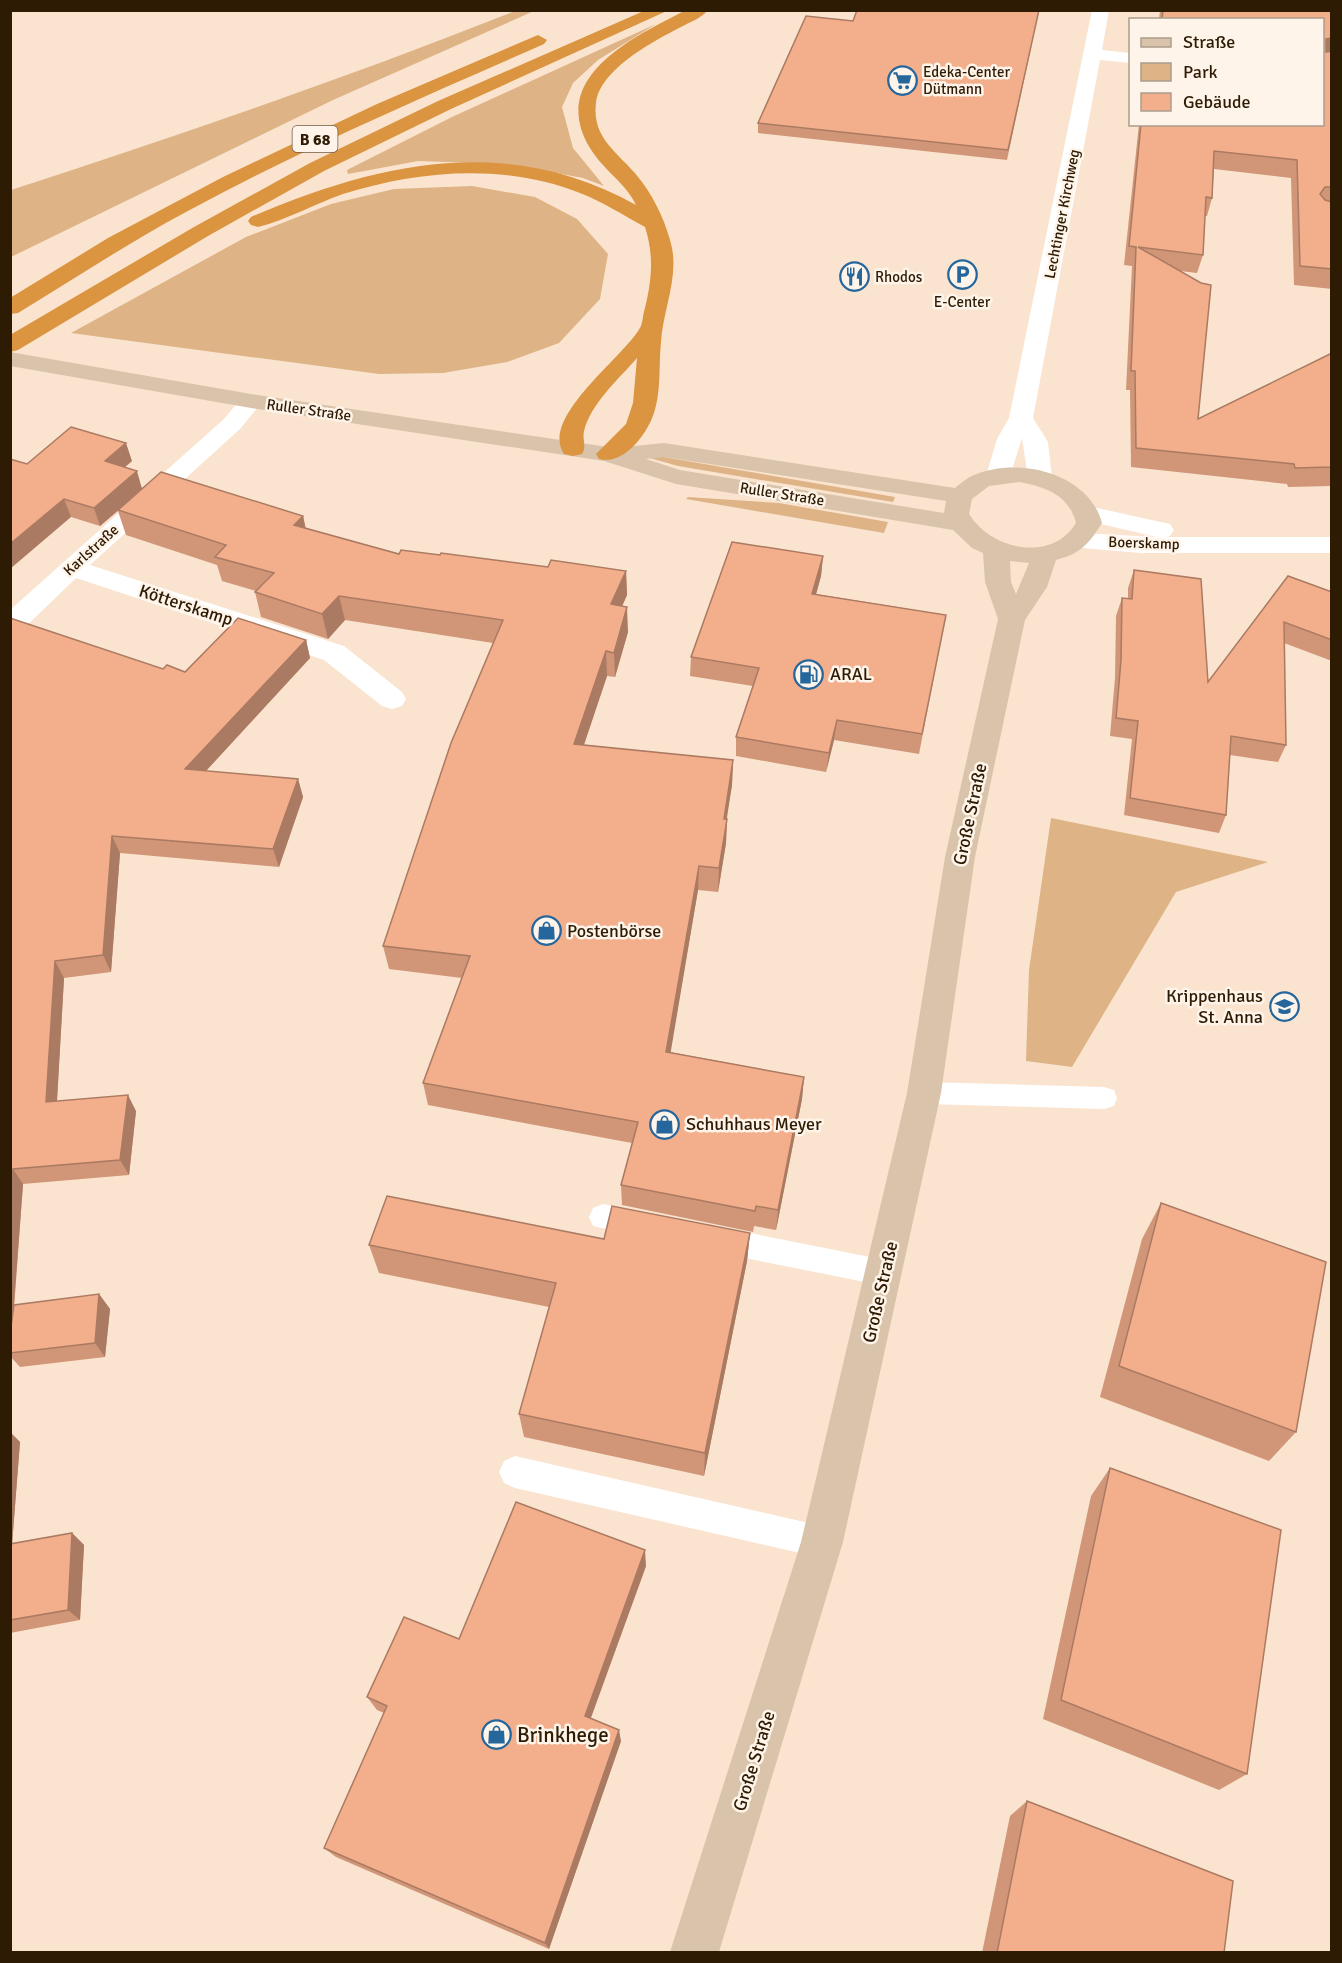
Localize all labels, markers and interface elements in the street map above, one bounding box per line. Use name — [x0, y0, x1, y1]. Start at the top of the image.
legend — [1129, 18, 1324, 126]
text: Straße — [1183, 31, 1235, 53]
text: Park — [1183, 61, 1218, 83]
place label: Edeka-Center Dütmann — [923, 63, 1010, 98]
supermarket icon: Edeka-Center Dütmann — [886, 65, 918, 97]
text: Gebäude — [1183, 91, 1251, 113]
road number: B 68 — [292, 126, 338, 152]
street label: Lechtinger Kirchweg — [1041, 148, 1083, 280]
parking icon: E-Center — [946, 259, 978, 291]
restaurant icon: Rhodos — [838, 261, 870, 293]
place label: Rhodos — [875, 268, 923, 286]
place label: E-Center — [934, 293, 991, 311]
street label: Ruller Straße — [266, 395, 352, 425]
street label: Ruller Straße — [738, 478, 826, 510]
street label: Karlstraße — [60, 520, 122, 580]
street label: Boerskamp — [1108, 533, 1180, 553]
street label: Kötterskamp — [136, 579, 236, 631]
fuel station icon: ARAL — [793, 658, 825, 690]
place label: ARAL — [830, 663, 872, 685]
street label: Große Straße — [948, 761, 992, 867]
shop icon: Postenbörse — [530, 915, 562, 947]
place label: Postenbörse — [567, 920, 661, 942]
place label: Krippenhaus St. Anna — [1166, 985, 1263, 1028]
school or university icon: Krippenhaus St. Anna — [1268, 990, 1300, 1022]
shop icon: Schuhhaus Meyer — [649, 1108, 681, 1140]
place label: Schuhhaus Meyer — [686, 1113, 822, 1135]
street label: Große Straße — [858, 1239, 902, 1345]
street label: Große Straße — [728, 1708, 780, 1814]
shop icon: Brinkhege — [480, 1719, 512, 1751]
place label: Brinkhege — [517, 1722, 609, 1748]

